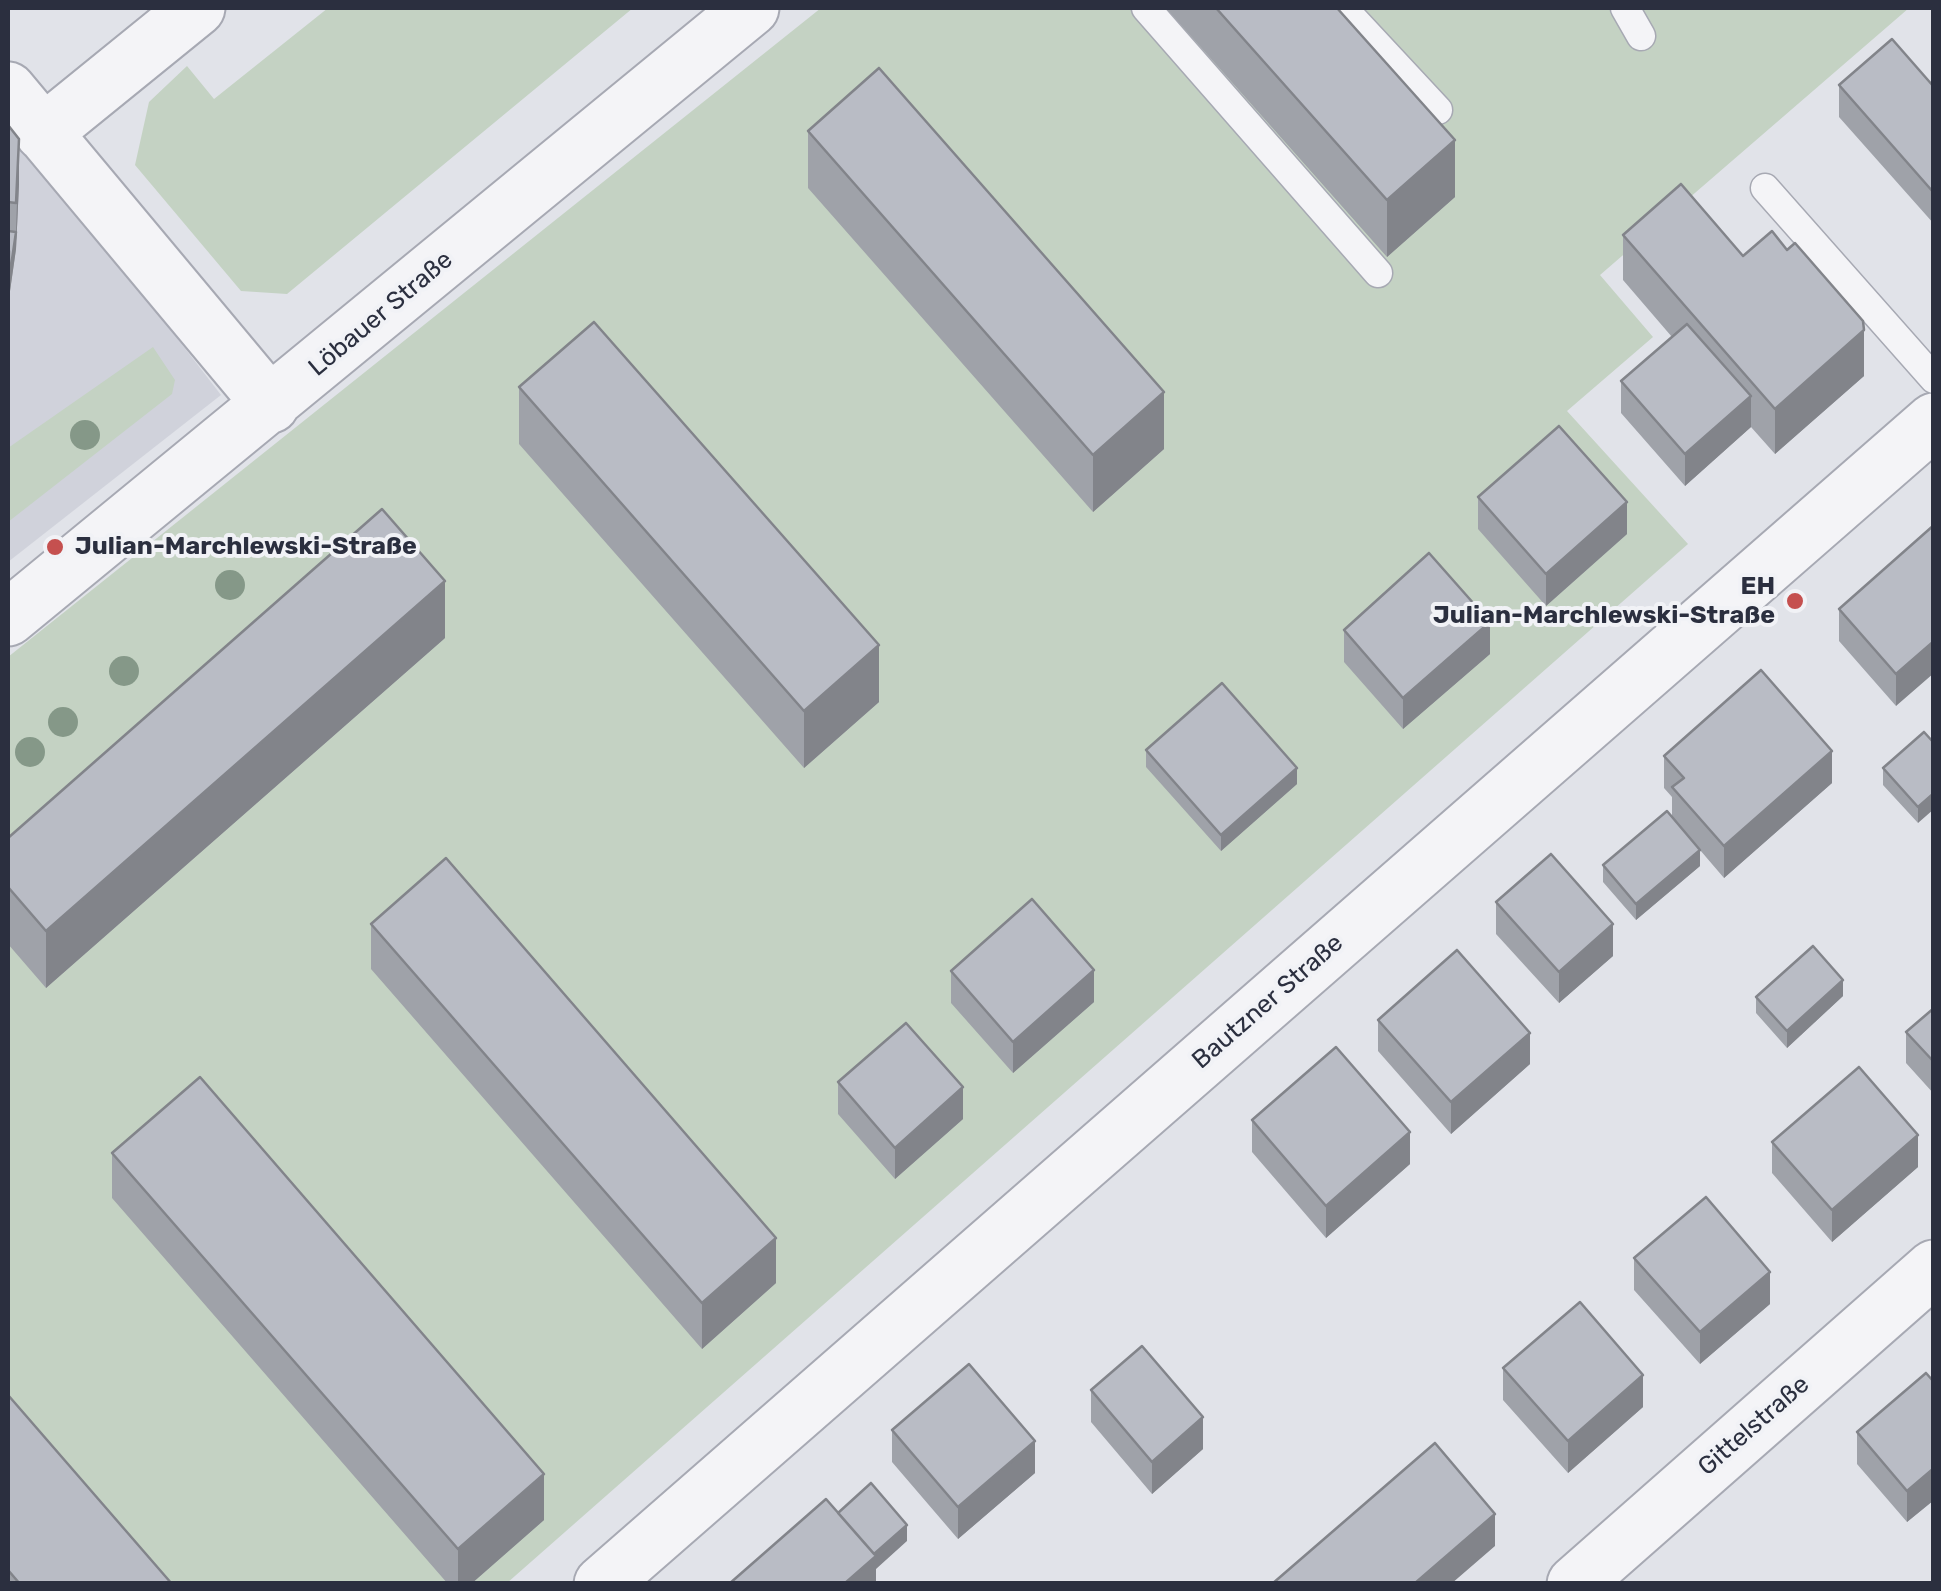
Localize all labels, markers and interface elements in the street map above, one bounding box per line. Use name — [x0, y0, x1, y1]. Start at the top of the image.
street label: Löbauer Straße — [303, 245, 459, 383]
place label: Julian-Marchlewski-Straße — [75, 532, 417, 562]
marker: Julian-Marchlewski-Straße — [44, 536, 66, 558]
place label: EH Julian-Marchlewski-Straße — [1433, 572, 1775, 631]
marker: EH Julian-Marchlewski-Straße — [1784, 590, 1806, 612]
street label: Bautzner Straße — [1186, 928, 1350, 1076]
street label: Gittelstraße — [1692, 1370, 1816, 1482]

